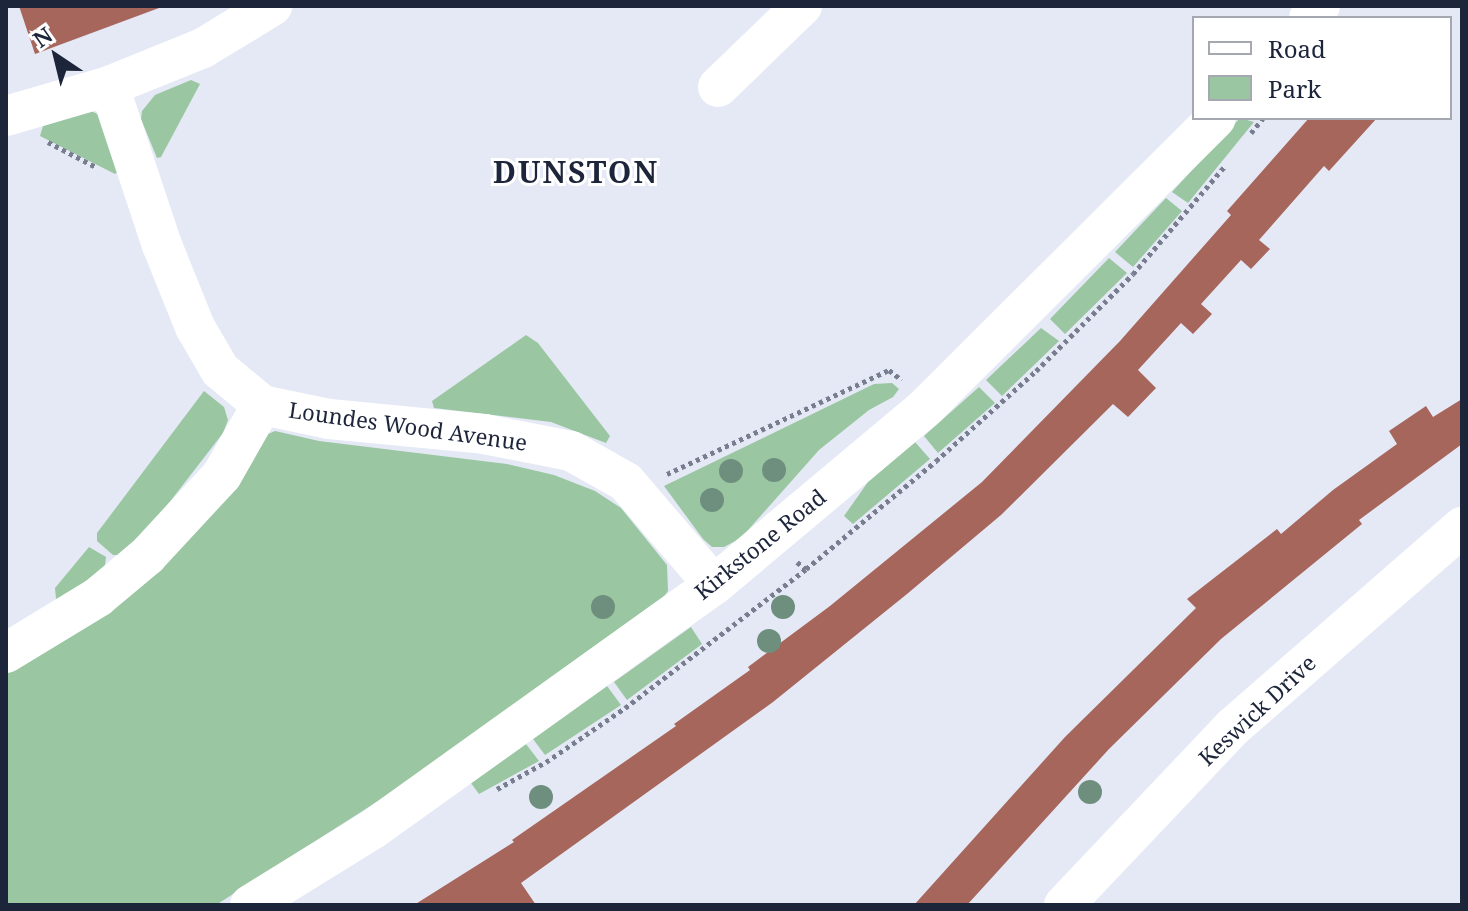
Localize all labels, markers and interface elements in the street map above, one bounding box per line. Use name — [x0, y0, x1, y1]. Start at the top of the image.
north arrow — [16, 16, 96, 96]
legend — [1192, 16, 1452, 120]
text: N — [27, 19, 58, 54]
text: Road — [1268, 32, 1326, 65]
text: Park — [1268, 72, 1321, 105]
district label: DUNSTON — [493, 154, 659, 190]
street label: Loundes Wood Avenue — [287, 396, 529, 456]
street label: Kirkstone Road — [689, 483, 831, 605]
street label: Keswick Drive — [1193, 649, 1321, 771]

